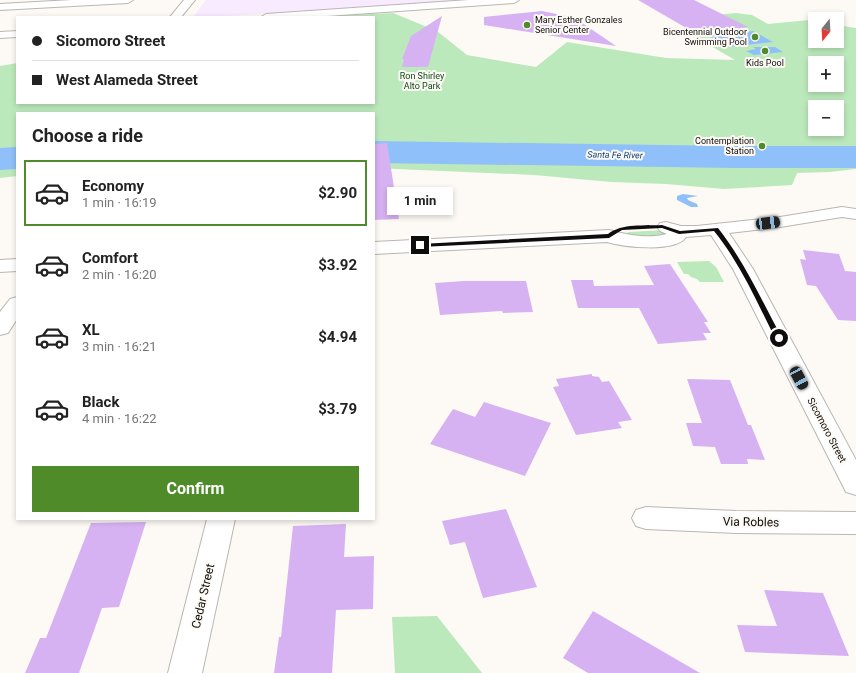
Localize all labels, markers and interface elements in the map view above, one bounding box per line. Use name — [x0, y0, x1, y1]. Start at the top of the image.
north arrow — [808, 12, 844, 48]
map controls — [808, 12, 844, 136]
place label: Mary Esther Gonzales Senior Center — [535, 15, 623, 35]
marker: Mary Esther Gonzales Senior Center — [522, 20, 532, 30]
place label: Bicentennial Outdoor Swimming Pool — [663, 27, 747, 47]
text: Sicomoro Street — [56, 32, 165, 50]
marker: Bicentennial Outdoor Swimming Pool — [750, 32, 760, 42]
marker: Kids Pool — [760, 46, 770, 56]
button: + — [808, 56, 844, 92]
place label: Kids Pool — [746, 58, 784, 68]
text: West Alameda Street — [56, 71, 198, 89]
park label: Ron Shirley Alto Park — [400, 71, 445, 91]
button: − — [808, 100, 844, 136]
text: Choose a ride — [32, 125, 143, 146]
place label: Contemplation Station — [695, 136, 754, 156]
marker: Contemplation Station — [757, 141, 767, 151]
water label: Santa Fe River — [587, 150, 644, 161]
icon: car — [34, 175, 70, 211]
text: Economy — [82, 177, 144, 195]
text: $2.90 — [318, 184, 357, 202]
callout: 1 min — [387, 187, 453, 215]
text: 1 min — [404, 193, 436, 208]
text: 1 min · 16:19 — [82, 195, 157, 210]
car — [755, 216, 781, 230]
route end — [411, 236, 429, 254]
icon: car — [34, 247, 70, 283]
text: Comfort — [82, 249, 138, 267]
text: $3.92 — [318, 256, 357, 274]
text: 2 min · 16:20 — [82, 267, 157, 282]
icon: car — [34, 319, 70, 355]
text: XL — [82, 321, 100, 339]
text: $4.94 — [318, 328, 357, 346]
route start — [770, 329, 788, 347]
text: 3 min · 16:21 — [82, 339, 157, 354]
car — [788, 365, 810, 391]
icon: car — [34, 391, 70, 427]
text: Black — [82, 393, 119, 411]
street label: Sicomoro Street — [805, 396, 849, 464]
text: $3.79 — [318, 400, 357, 418]
text: 4 min · 16:22 — [82, 411, 157, 426]
button: Confirm — [32, 466, 359, 512]
street label: Via Robles — [723, 515, 779, 529]
street label: Cedar Street — [189, 562, 217, 630]

